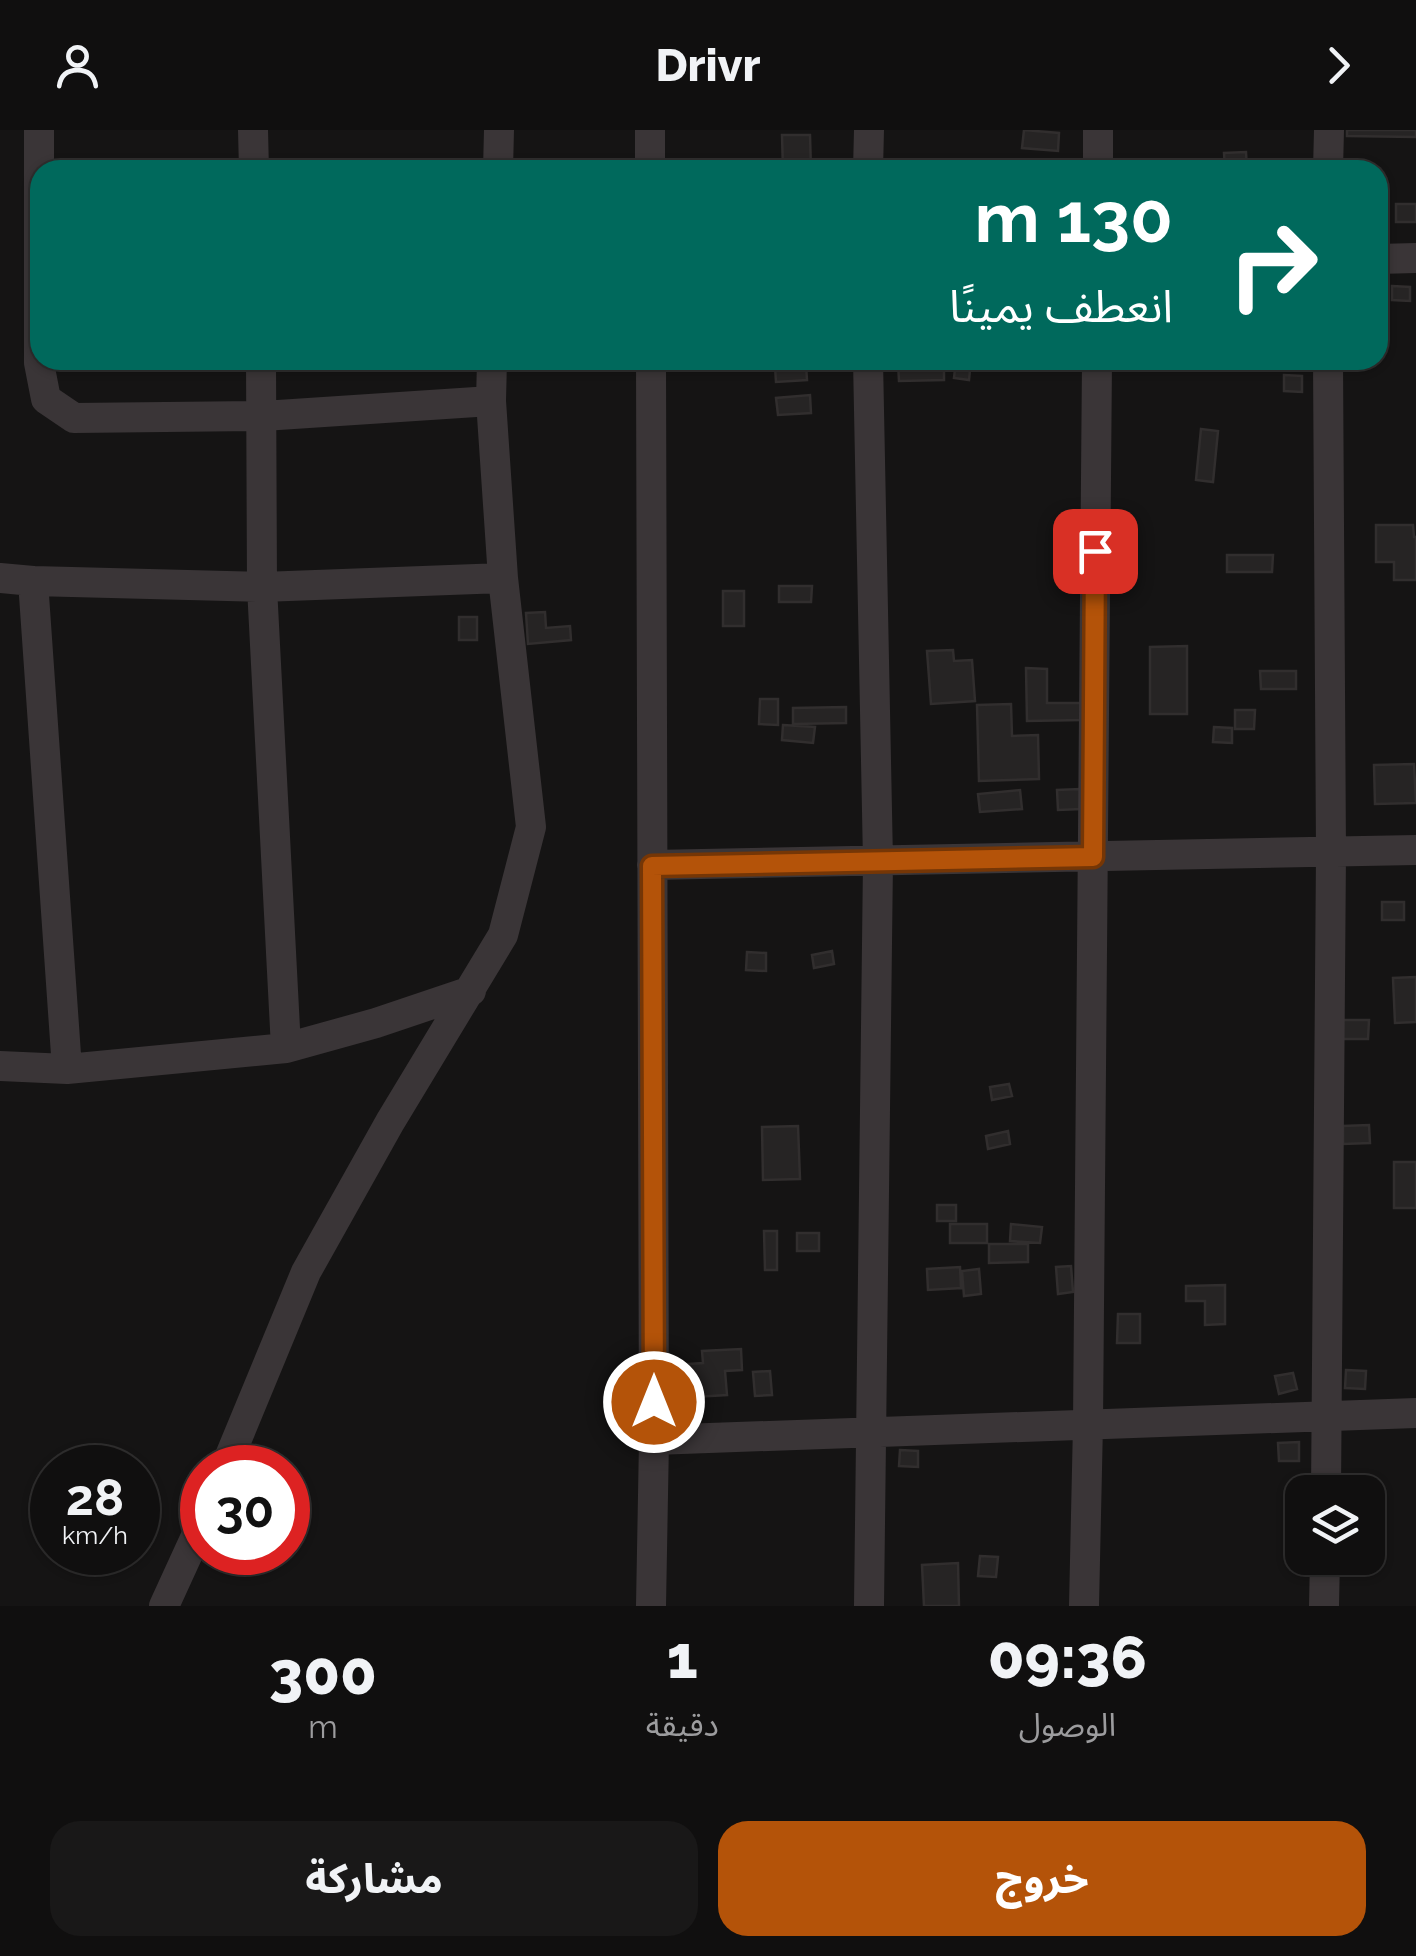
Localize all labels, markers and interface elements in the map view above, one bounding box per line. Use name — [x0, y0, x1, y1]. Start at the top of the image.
icon: person — [50, 38, 105, 93]
icon: forward — [1311, 38, 1366, 93]
text: Drivr — [655, 39, 761, 92]
text: 130 m — [974, 176, 1173, 258]
icon: right — [1208, 200, 1338, 330]
text: انعطف يمينًا — [949, 280, 1173, 333]
pin — [1053, 509, 1138, 594]
icon: arrive — [1068, 524, 1123, 579]
position arrow — [602, 1350, 706, 1454]
speed limit sign: 30 — [180, 1445, 310, 1575]
text: 28 — [66, 1468, 124, 1527]
map controls — [1285, 1475, 1385, 1575]
button: layers — [1285, 1475, 1385, 1575]
text: km/h — [62, 1520, 128, 1550]
text: 1 — [667, 1622, 698, 1692]
text: 09:36 — [988, 1622, 1147, 1692]
text: 300 — [269, 1638, 377, 1708]
text: دقيقة — [646, 1706, 719, 1743]
text: الوصول — [1019, 1706, 1116, 1743]
text: m — [308, 1708, 338, 1745]
button: مشاركة — [50, 1821, 698, 1936]
button: خروج — [718, 1821, 1366, 1936]

